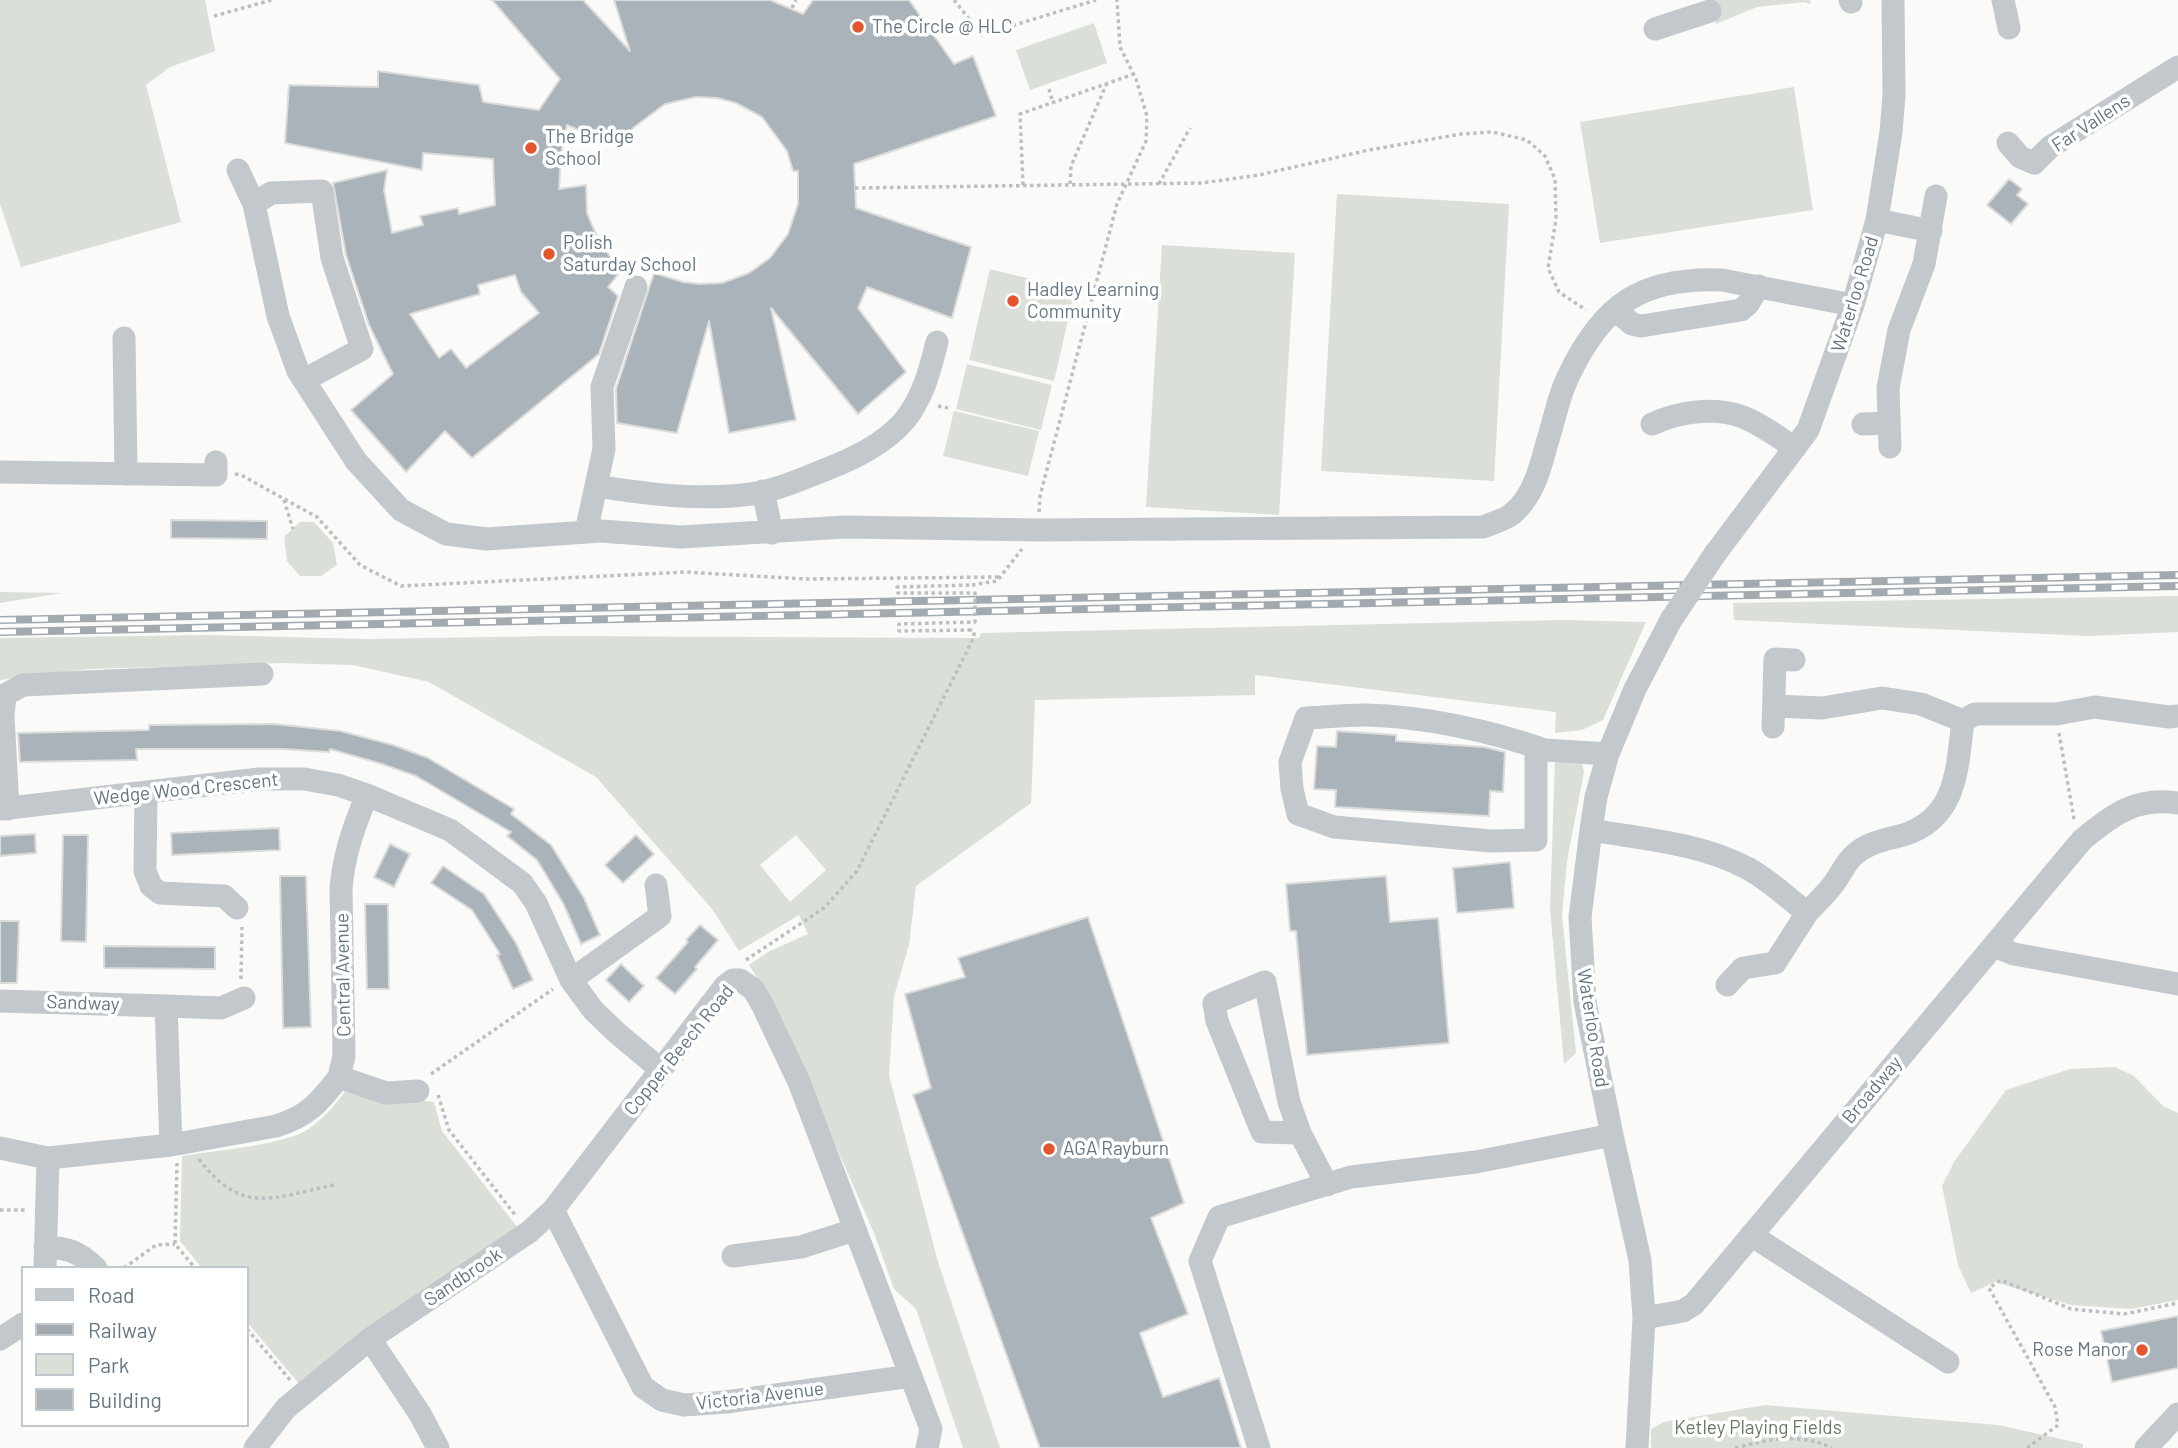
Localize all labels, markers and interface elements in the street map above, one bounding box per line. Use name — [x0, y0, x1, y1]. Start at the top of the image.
place label: The Circle @ HLC — [872, 16, 1012, 38]
marker: The Circle @ HLC — [850, 19, 866, 35]
street label: Far Vallens — [2048, 89, 2134, 157]
place label: The Bridge School — [545, 126, 634, 170]
marker: The Bridge School — [523, 140, 539, 156]
place label: Polish Saturday School — [563, 232, 696, 276]
street label: Waterloo Road — [1827, 233, 1883, 355]
marker: Polish Saturday School — [541, 246, 557, 262]
place label: Hadley Learning Community — [1027, 279, 1159, 323]
marker: Hadley Learning Community — [1005, 293, 1021, 309]
street label: Wedge Wood Crescent — [93, 768, 279, 810]
street label: Central Avenue — [331, 913, 355, 1037]
street label: Waterloo Road — [1572, 967, 1614, 1089]
street label: Copper Beech Road — [619, 980, 739, 1120]
street label: Sandway — [46, 990, 120, 1016]
street label: Broadway — [1837, 1052, 1907, 1128]
place label: AGA Rayburn — [1063, 1138, 1169, 1160]
marker: AGA Rayburn — [1041, 1141, 1057, 1157]
street label: Sandbrook — [420, 1243, 506, 1311]
legend — [21, 1266, 248, 1427]
text: Road — [88, 1282, 134, 1307]
text: Railway — [88, 1317, 157, 1342]
place label: Rose Manor — [2032, 1339, 2128, 1361]
marker: Rose Manor — [2134, 1342, 2150, 1358]
text: Park — [88, 1352, 129, 1377]
street label: Victoria Avenue — [695, 1377, 825, 1415]
text: Building — [88, 1387, 162, 1412]
park label: Ketley Playing Fields — [1674, 1417, 1842, 1439]

